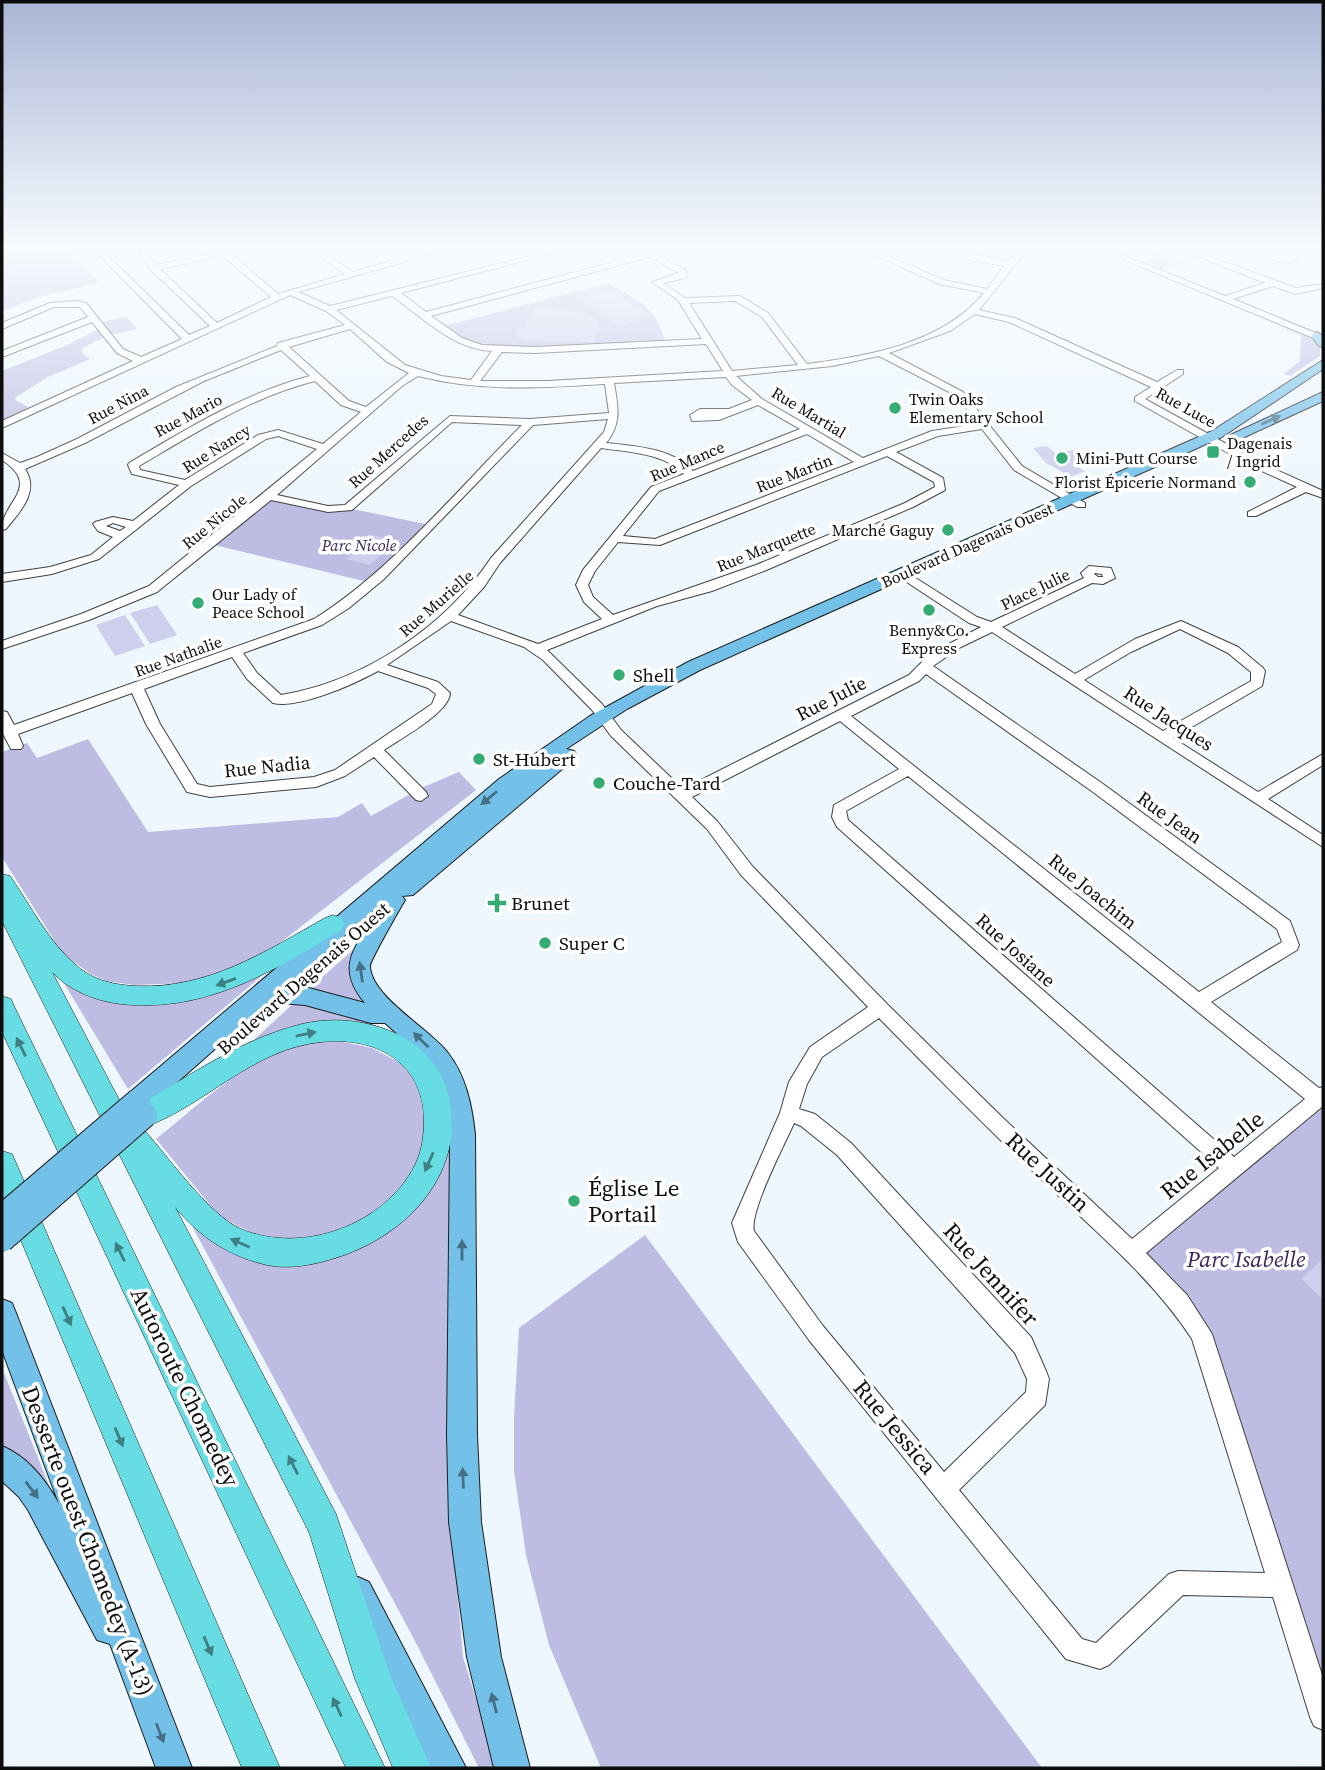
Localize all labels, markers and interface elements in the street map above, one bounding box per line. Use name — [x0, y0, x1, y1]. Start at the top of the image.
street label: Rue Nina — [84, 378, 153, 429]
street label: Rue Martial — [768, 381, 851, 443]
street label: Rue Luce — [1152, 381, 1220, 433]
street label: Rue Mario — [150, 388, 226, 442]
place label: Twin Oaks Elementary School — [909, 388, 1044, 428]
marker: Twin Oaks Elementary School — [887, 400, 903, 416]
street label: Rue Mercedes — [343, 409, 433, 493]
one-way arrow — [1260, 414, 1281, 425]
street label: Rue Nancy — [178, 418, 255, 478]
place label: Dagenais / Ingrid — [1227, 432, 1292, 472]
street label: Rue Mance — [646, 435, 728, 487]
marker: Dagenais / Ingrid — [1205, 444, 1221, 460]
place label: Mini-Putt Course — [1076, 447, 1197, 469]
street label: Rue Martin — [753, 448, 836, 498]
marker: Mini-Putt Course — [1054, 450, 1070, 466]
place label: Florist Épicerie Normand — [1055, 471, 1236, 493]
marker: Florist Épicerie Normand — [1242, 474, 1258, 490]
street label: Rue Nicole — [177, 488, 251, 554]
street label: Boulevard Dagenais Ouest — [878, 497, 1057, 593]
street label: Rue Marquette — [713, 517, 819, 577]
place label: Marché Gaguy — [832, 519, 935, 541]
marker: Marché Gaguy — [940, 522, 956, 538]
park label: Parc Nicole — [321, 534, 397, 556]
street label: Place Julie — [997, 563, 1073, 615]
street label: Rue Murielle — [394, 565, 478, 641]
place label: Our Lady of Peace School — [212, 583, 305, 623]
marker: Our Lady of Peace School — [190, 595, 206, 611]
marker: Benny&Co. Express — [921, 602, 937, 618]
place label: Benny&Co. Express — [889, 619, 969, 659]
street label: Rue Nathalie — [131, 630, 225, 682]
place label: Shell — [633, 662, 675, 688]
marker: Shell — [611, 667, 627, 683]
street label: Rue Julie — [791, 669, 871, 727]
street label: Rue Jacques — [1119, 679, 1219, 757]
place label: St-Hubert — [493, 746, 576, 772]
street label: Rue Nadia — [223, 749, 312, 783]
marker: St-Hubert — [471, 751, 487, 767]
place label: Couche-Tard — [613, 770, 721, 796]
marker: Couche-Tard — [591, 775, 607, 791]
street label: Rue Jean — [1132, 785, 1208, 849]
one-way arrow — [480, 791, 498, 806]
street label: Rue Joachim — [1043, 847, 1143, 935]
place label: Brunet — [511, 890, 570, 916]
street label: Boulevard Dagenais Ouest — [211, 895, 395, 1060]
marker: Brunet — [489, 895, 505, 911]
street label: Rue Josiane — [971, 907, 1061, 993]
place label: Super C — [559, 930, 625, 956]
marker: Super C — [537, 935, 553, 951]
one-way arrow — [356, 961, 367, 983]
one-way arrow — [216, 977, 237, 988]
one-way arrow — [295, 1029, 317, 1040]
one-way arrow — [413, 1031, 430, 1048]
one-way arrow — [16, 1037, 27, 1057]
street label: Rue Isabelle — [1153, 1103, 1271, 1207]
street label: Rue Justin — [999, 1125, 1097, 1219]
one-way arrow — [423, 1152, 435, 1172]
place label: Église Le Portail — [588, 1172, 680, 1230]
marker: Église Le Portail — [566, 1193, 582, 1209]
street label: Rue Jennifer — [936, 1215, 1046, 1333]
one-way arrow — [230, 1237, 250, 1249]
one-way arrow — [456, 1239, 468, 1261]
one-way arrow — [114, 1241, 125, 1262]
park label: Parc Isabelle — [1186, 1243, 1306, 1275]
street label: Autoroute Chomedey — [123, 1282, 247, 1492]
one-way arrow — [61, 1306, 73, 1326]
street label: Rue Jessica — [846, 1373, 944, 1481]
street label: Desserte ouest Chomedey (A-13) — [14, 1382, 162, 1700]
one-way arrow — [113, 1427, 125, 1447]
one-way arrow — [287, 1455, 298, 1475]
one-way arrow — [457, 1466, 469, 1488]
one-way arrow — [25, 1481, 40, 1499]
one-way arrow — [203, 1636, 214, 1657]
one-way arrow — [488, 1691, 499, 1713]
one-way arrow — [331, 1697, 343, 1717]
one-way arrow — [155, 1723, 166, 1744]

